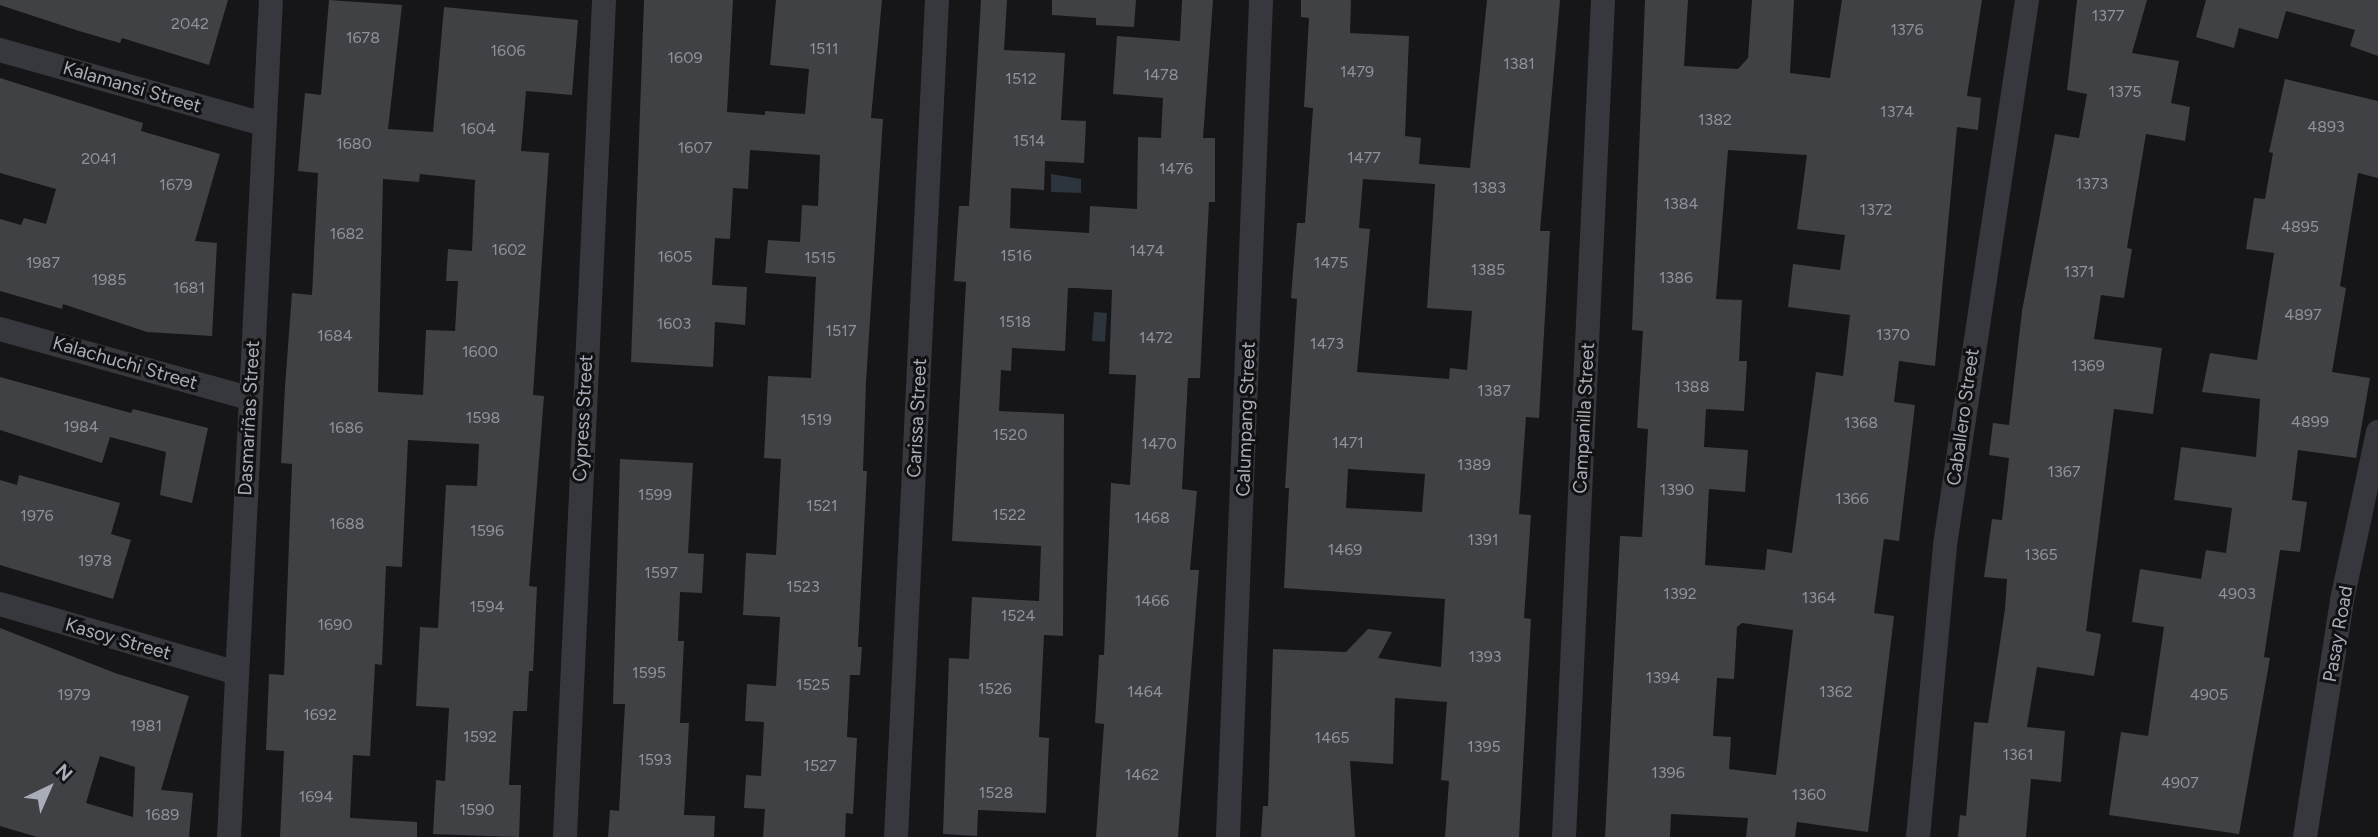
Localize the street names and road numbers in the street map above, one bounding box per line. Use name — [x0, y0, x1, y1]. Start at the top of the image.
street label: Kalamansi Street — [60, 56, 204, 118]
street label: Kalachuchi Street — [50, 331, 200, 395]
street label: Dasmariñas Street — [234, 340, 264, 496]
street label: Calumpang Street — [1232, 341, 1260, 497]
street label: Campanilla Street — [1569, 342, 1599, 494]
street label: Caballero Street — [1942, 347, 1984, 487]
street label: Cypress Street — [568, 354, 598, 482]
street label: Carissa Street — [902, 358, 932, 478]
street label: Pasay Road — [2318, 584, 2358, 684]
street label: Kasoy Street — [63, 613, 173, 665]

